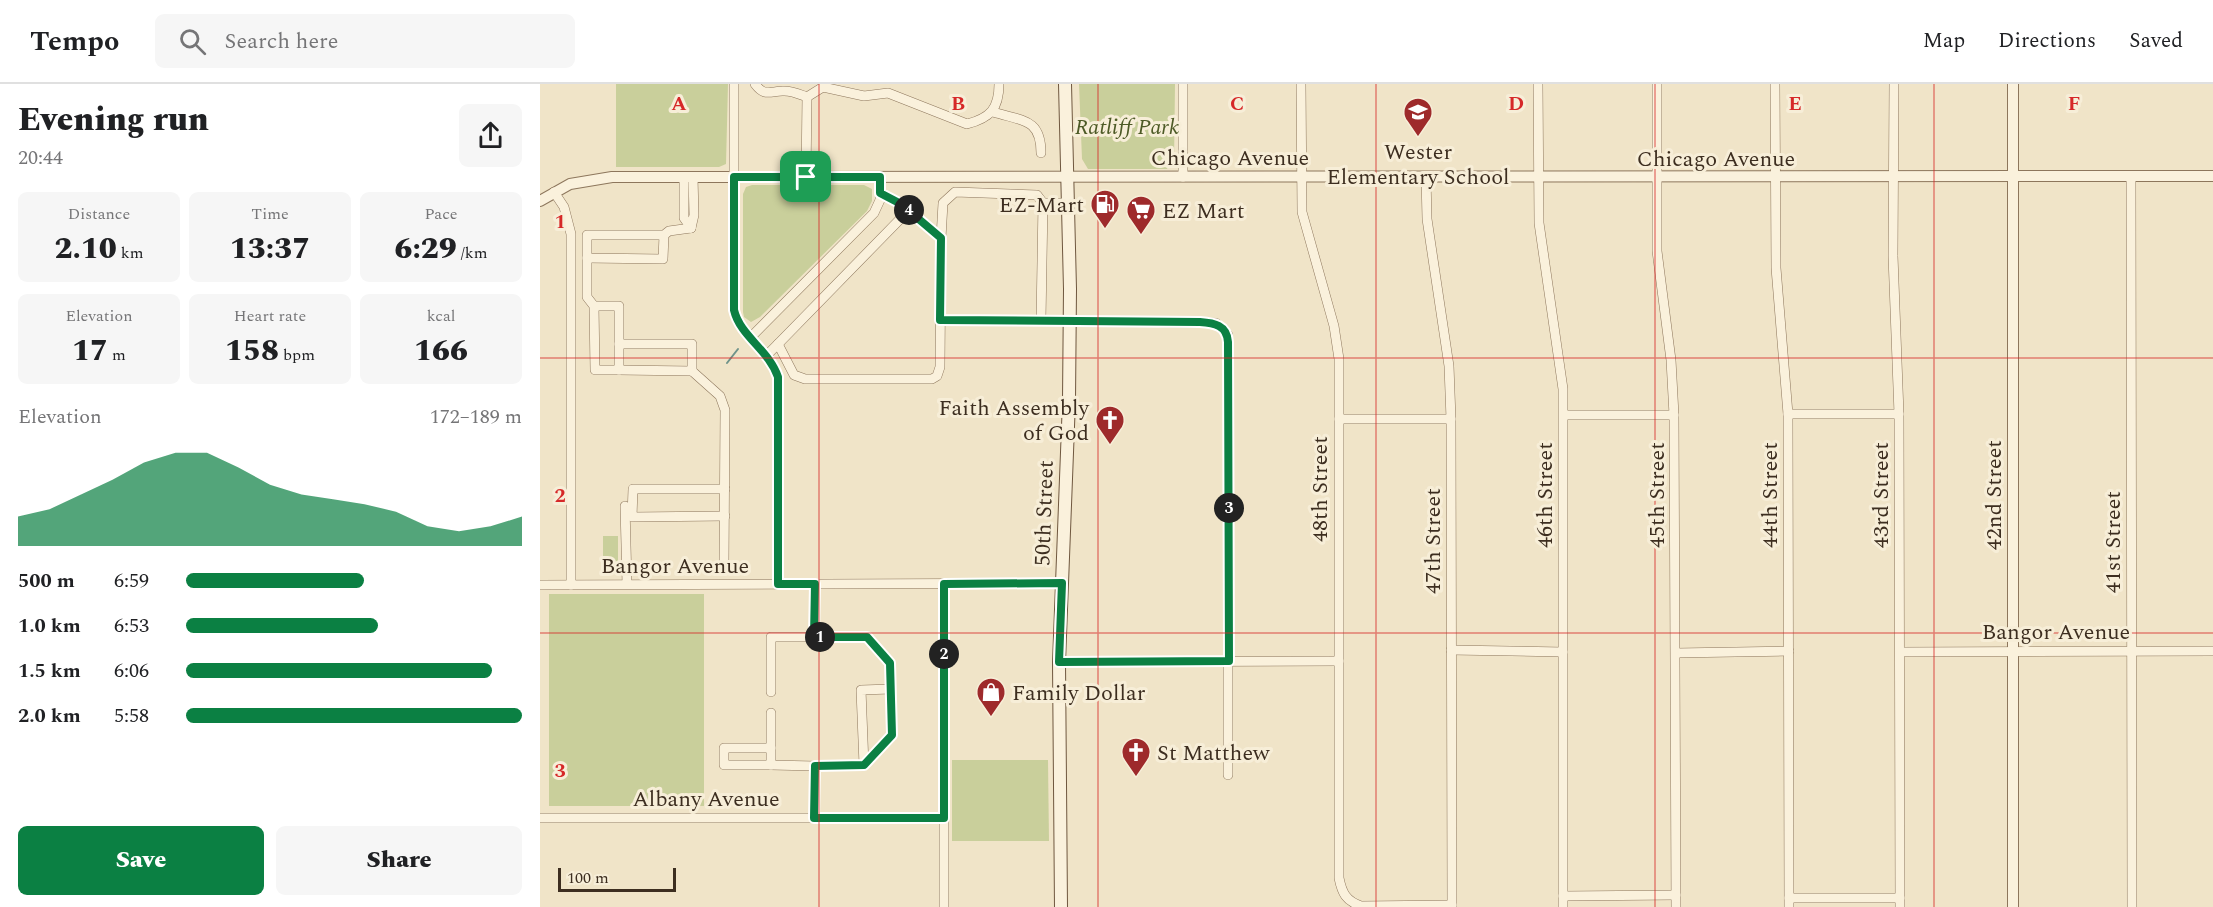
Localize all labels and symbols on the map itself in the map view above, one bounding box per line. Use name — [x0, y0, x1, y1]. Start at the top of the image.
text: A — [671, 89, 687, 119]
text: B — [951, 89, 965, 119]
text: C — [1230, 89, 1244, 119]
text: D — [1508, 89, 1524, 119]
text: E — [1788, 89, 1802, 119]
text: F — [2068, 89, 2080, 119]
school or university icon: Wester Elementary School — [1402, 96, 1434, 138]
park label: Ratliff Park — [1075, 111, 1179, 144]
place label: Wester Elementary School — [1327, 136, 1509, 194]
street label: Chicago Avenue — [1151, 142, 1309, 175]
street label: Chicago Avenue — [1637, 143, 1795, 176]
pin — [780, 151, 831, 202]
fuel station icon: EZ-Mart — [1089, 188, 1121, 230]
place label: EZ-Mart — [999, 189, 1084, 222]
supermarket icon: EZ Mart — [1125, 194, 1157, 236]
pin: 4 — [894, 195, 924, 225]
place label: EZ Mart — [1162, 195, 1245, 228]
text: 1 — [554, 207, 566, 237]
place label: Faith Assembly of God — [938, 392, 1090, 450]
church icon: Faith Assembly of God — [1094, 404, 1126, 446]
street label: 48th Street — [1304, 436, 1337, 542]
street label: 42nd Street — [1978, 440, 2011, 550]
street label: 46th Street — [1529, 442, 1562, 548]
street label: 45th Street — [1641, 442, 1674, 548]
street label: 44th Street — [1754, 442, 1787, 548]
street label: 43rd Street — [1865, 442, 1898, 548]
street label: 50th Street — [1026, 459, 1063, 567]
text: 2 — [554, 481, 566, 511]
street label: 47th Street — [1417, 488, 1450, 594]
street label: 41st Street — [2097, 491, 2130, 593]
pin: 3 — [1214, 493, 1244, 523]
street label: Bangor Avenue — [601, 550, 749, 583]
street label: Bangor Avenue — [1982, 616, 2130, 649]
pin: 1 — [805, 622, 835, 652]
pin: 2 — [929, 639, 959, 669]
shop icon: Family Dollar — [975, 676, 1007, 718]
place label: Family Dollar — [1012, 677, 1146, 710]
church icon: St Matthew — [1120, 736, 1152, 778]
place label: St Matthew — [1157, 737, 1271, 770]
text: 3 — [554, 756, 566, 786]
street label: Albany Avenue — [632, 783, 780, 816]
scale bar — [558, 865, 676, 892]

